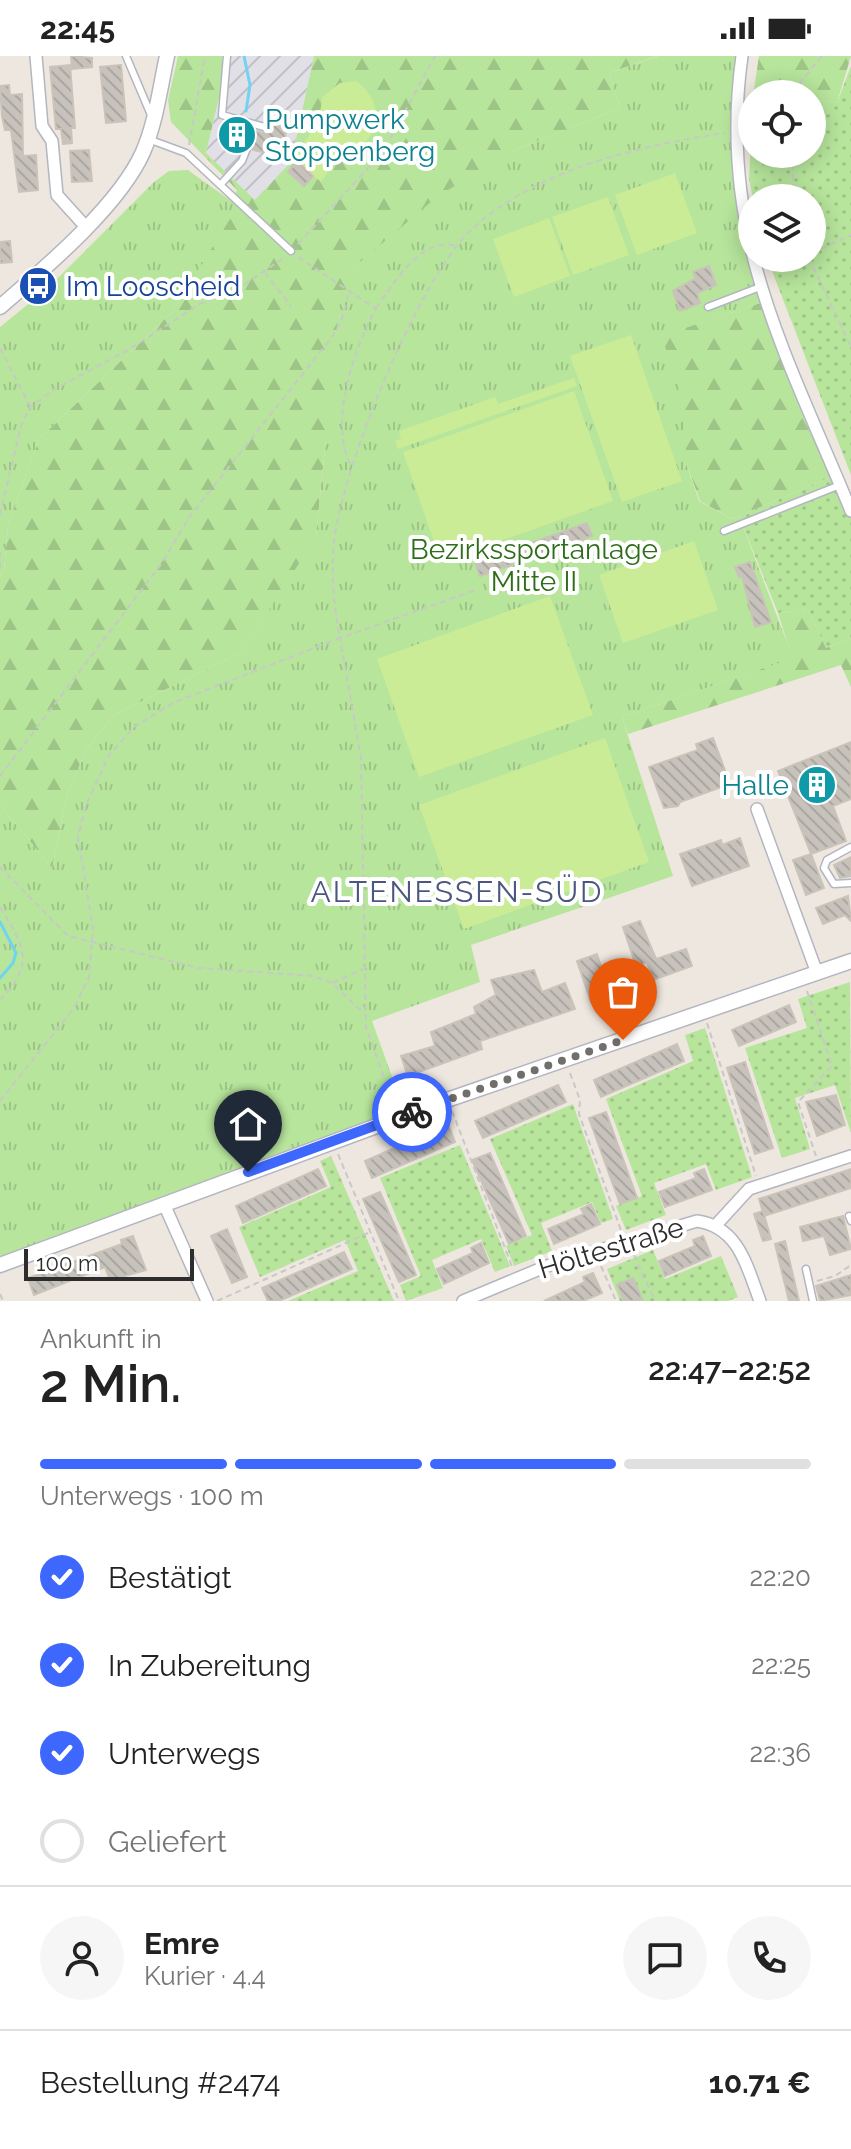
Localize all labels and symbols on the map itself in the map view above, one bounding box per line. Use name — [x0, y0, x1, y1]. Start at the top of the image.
place label: Pumpwerk Stoppenberg — [265, 103, 435, 168]
building icon: Pumpwerk Stoppenberg — [216, 114, 258, 156]
bus stop icon: Im Looscheid — [17, 265, 59, 307]
place label: Im Looscheid — [66, 270, 240, 303]
park label: Bezirkssportanlage Mitte II — [410, 533, 658, 598]
building icon: Halle — [796, 764, 838, 806]
place label: Halle — [722, 769, 789, 802]
district label: ALTENESSEN-SÜD — [310, 874, 604, 909]
pin — [589, 958, 657, 1040]
courier — [372, 1072, 452, 1152]
pin — [214, 1090, 282, 1172]
street label: Höltestraße — [534, 1210, 688, 1286]
scale bar — [24, 1245, 194, 1281]

